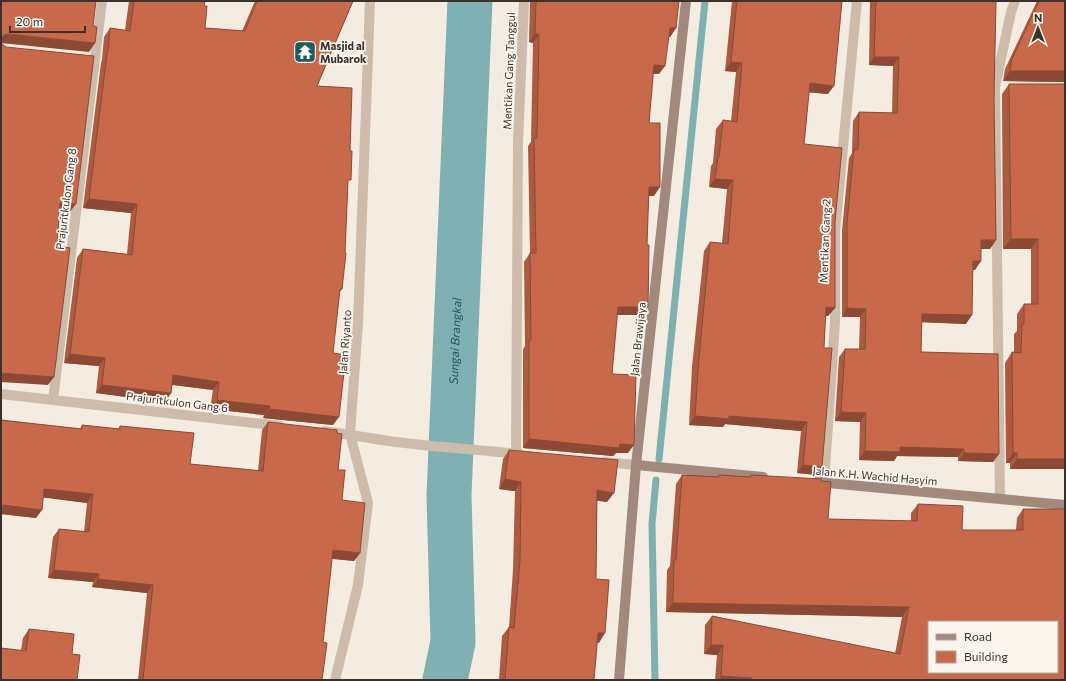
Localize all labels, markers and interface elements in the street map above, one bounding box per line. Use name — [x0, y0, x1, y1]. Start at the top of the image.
scale bar — [10, 8, 85, 34]
north arrow — [1018, 8, 1058, 48]
text: N — [1034, 11, 1042, 24]
street label: Mentikan Gang Tanggul — [500, 12, 517, 130]
text: 20 m — [16, 14, 43, 28]
temple icon: Masjid al Mubarok — [292, 39, 318, 65]
place label: Masjid al Mubarok — [320, 39, 367, 65]
street label: Prajuritkulon Gang 8 — [53, 147, 78, 251]
street label: Mentikan Gang 2 — [817, 199, 832, 283]
water label: Sungai Brangkal — [446, 296, 463, 385]
street label: Jalan Brawijaya — [627, 301, 649, 377]
street label: Jalan Riyanto — [336, 309, 354, 375]
street label: Prajuritkulon Gang 6 — [125, 389, 229, 414]
street label: Jalan K.H. Wachid Hasyim — [812, 464, 938, 488]
legend — [928, 621, 1058, 673]
text: Road — [964, 629, 992, 643]
text: Building — [964, 649, 1008, 663]

